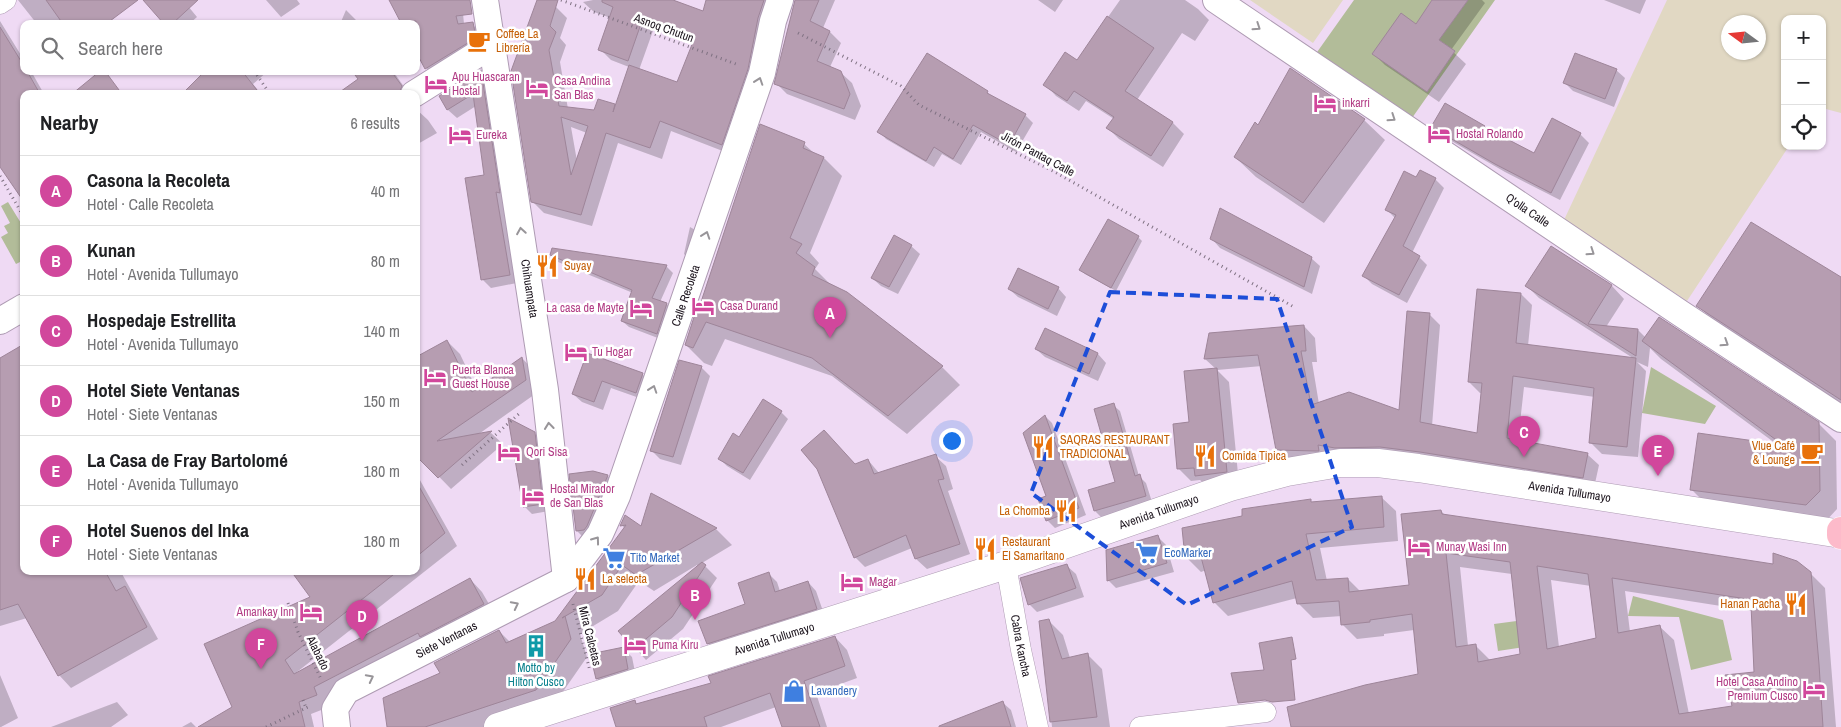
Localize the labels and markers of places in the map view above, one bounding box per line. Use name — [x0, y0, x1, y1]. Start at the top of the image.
place label: Coffee La Librería — [496, 26, 539, 56]
cafe icon: Coffee La Librería — [466, 28, 492, 54]
place label: Apu Huascaran Hostal — [451, 69, 520, 99]
hotel icon: Apu Huascaran Hostal — [423, 71, 449, 97]
place label: Casa Andina San Blas — [554, 73, 611, 103]
hotel icon: Casa Andina San Blas — [524, 75, 550, 101]
hotel icon: inkarri — [1312, 90, 1338, 116]
place label: inkarri — [1342, 95, 1370, 111]
hotel icon: Hostal Rolando — [1426, 121, 1452, 147]
hotel icon: Eureka — [447, 122, 473, 148]
place label: Hostal Rolando — [1456, 126, 1523, 142]
place label: Eureka — [476, 127, 508, 143]
restaurant icon: Suyay — [534, 253, 560, 279]
place label: Suyay — [564, 258, 591, 274]
hotel icon: Casa Durand — [690, 293, 716, 319]
hotel icon: La casa de Mayte — [628, 295, 654, 321]
pin: A — [814, 297, 846, 338]
place label: Casa Durand — [720, 298, 778, 314]
place label: La casa de Mayte — [546, 300, 624, 316]
hotel icon: Tu Hogar — [563, 339, 589, 365]
place label: Tu Hogar — [592, 344, 633, 360]
place label: Puerta Blanca Guest House — [452, 362, 514, 392]
hotel icon: Puerta Blanca Guest House — [422, 364, 448, 390]
pin: C — [1508, 416, 1540, 457]
place label: SAQRAS RESTAURANT TRADICIONAL — [1060, 432, 1170, 462]
restaurant icon: SAQRAS RESTAURANT TRADICIONAL — [1030, 434, 1056, 460]
pin: E — [1642, 435, 1674, 476]
place label: Vlue Café & Lounge — [1752, 438, 1795, 468]
hotel icon: Qori Sisa — [496, 439, 522, 465]
cafe icon: Vlue Café & Lounge — [1799, 440, 1825, 466]
restaurant icon: Comida Tipica — [1192, 443, 1218, 469]
place label: Qori Sisa — [526, 444, 568, 460]
place label: Comida Tipica — [1222, 448, 1287, 464]
place label: Hostal Mirador de San Blas — [550, 481, 615, 511]
hotel icon: Hostal Mirador de San Blas — [520, 483, 546, 509]
restaurant icon: La Chomba — [1053, 498, 1079, 524]
place label: La Chomba — [999, 503, 1051, 519]
place label: Restaurant El Samaritano — [1002, 534, 1064, 564]
hotel icon: Munay Wasi Inn — [1406, 534, 1432, 560]
restaurant icon: Restaurant El Samaritano — [972, 536, 998, 562]
place label: Munay Wasi Inn — [1436, 539, 1507, 555]
supermarket icon: EcoMarker — [1134, 540, 1160, 566]
supermarket icon: Tito Market — [601, 545, 627, 571]
place label: EcoMarker — [1164, 545, 1212, 561]
place label: Tito Market — [630, 550, 680, 566]
restaurant icon: La selecta — [572, 566, 598, 592]
hotel icon: Magar — [839, 569, 865, 595]
place label: La selecta — [602, 571, 647, 587]
place label: Magar — [869, 574, 898, 590]
pin: B — [679, 579, 711, 620]
restaurant icon: Hanan Pacha — [1783, 591, 1809, 617]
place label: Hanan Pacha — [1720, 596, 1781, 612]
hotel icon: Amankay Inn — [298, 599, 324, 625]
pin: D — [346, 600, 378, 641]
place label: Amankay Inn — [236, 604, 294, 620]
pin: F — [245, 628, 277, 669]
hotel icon: Puma Kiru — [622, 632, 648, 658]
building icon: Motto by Hilton Cusco — [523, 633, 549, 659]
place label: Puma Kiru — [652, 637, 699, 653]
place label: Motto by Hilton Cusco — [508, 660, 564, 690]
place label: Hotel Casa Andino Premium Cusco — [1716, 674, 1798, 704]
hotel icon: Hotel Casa Andino Premium Cusco — [1801, 676, 1827, 702]
shop icon: Lavandery — [781, 678, 807, 704]
place label: Lavandery — [811, 683, 857, 699]

